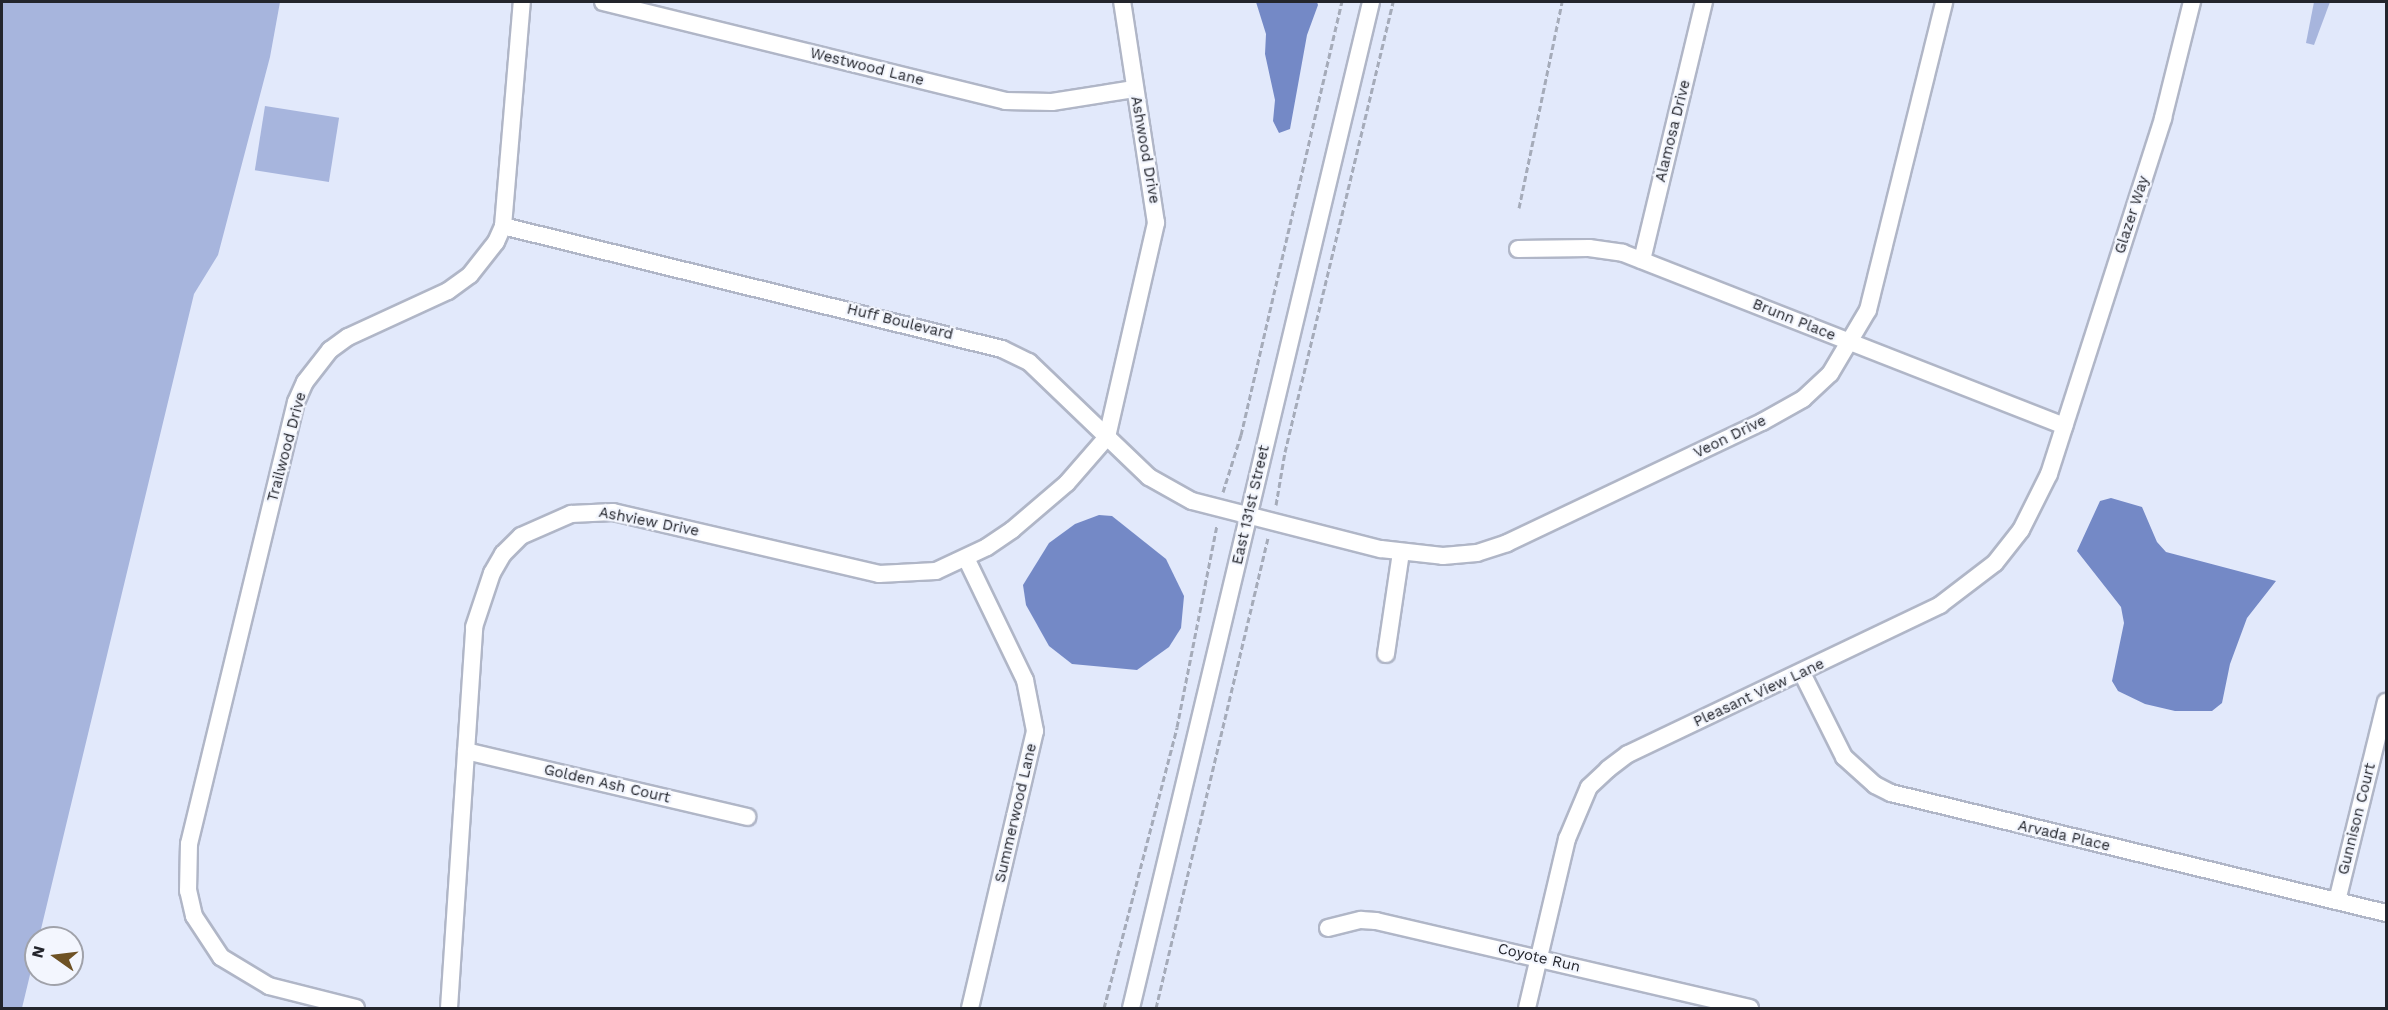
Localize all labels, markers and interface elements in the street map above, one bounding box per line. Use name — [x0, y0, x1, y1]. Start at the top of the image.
street label: Westwood Lane — [808, 44, 926, 90]
street label: Alamosa Drive — [1652, 78, 1694, 184]
street label: Ashwood Drive — [1127, 95, 1163, 205]
street label: Glazer Way — [2111, 174, 2153, 256]
street label: Brunn Place — [1750, 295, 1838, 345]
street label: Huff Boulevard — [845, 300, 955, 344]
street label: Trailwood Drive — [264, 390, 310, 504]
street label: Veon Drive — [1691, 412, 1769, 462]
street label: East 131st Street — [1228, 443, 1274, 567]
street label: Ashview Drive — [597, 503, 701, 541]
street label: Pleasant View Lane — [1690, 655, 1828, 731]
street label: Summerwood Lane — [991, 742, 1041, 884]
street label: Golden Ash Court — [542, 761, 672, 807]
street label: Gunnison Court — [2334, 761, 2380, 877]
street label: Arvada Place — [2016, 817, 2112, 855]
north arrow — [24, 926, 84, 986]
street label: Coyote Run — [1496, 940, 1582, 976]
text: N — [27, 944, 49, 960]

